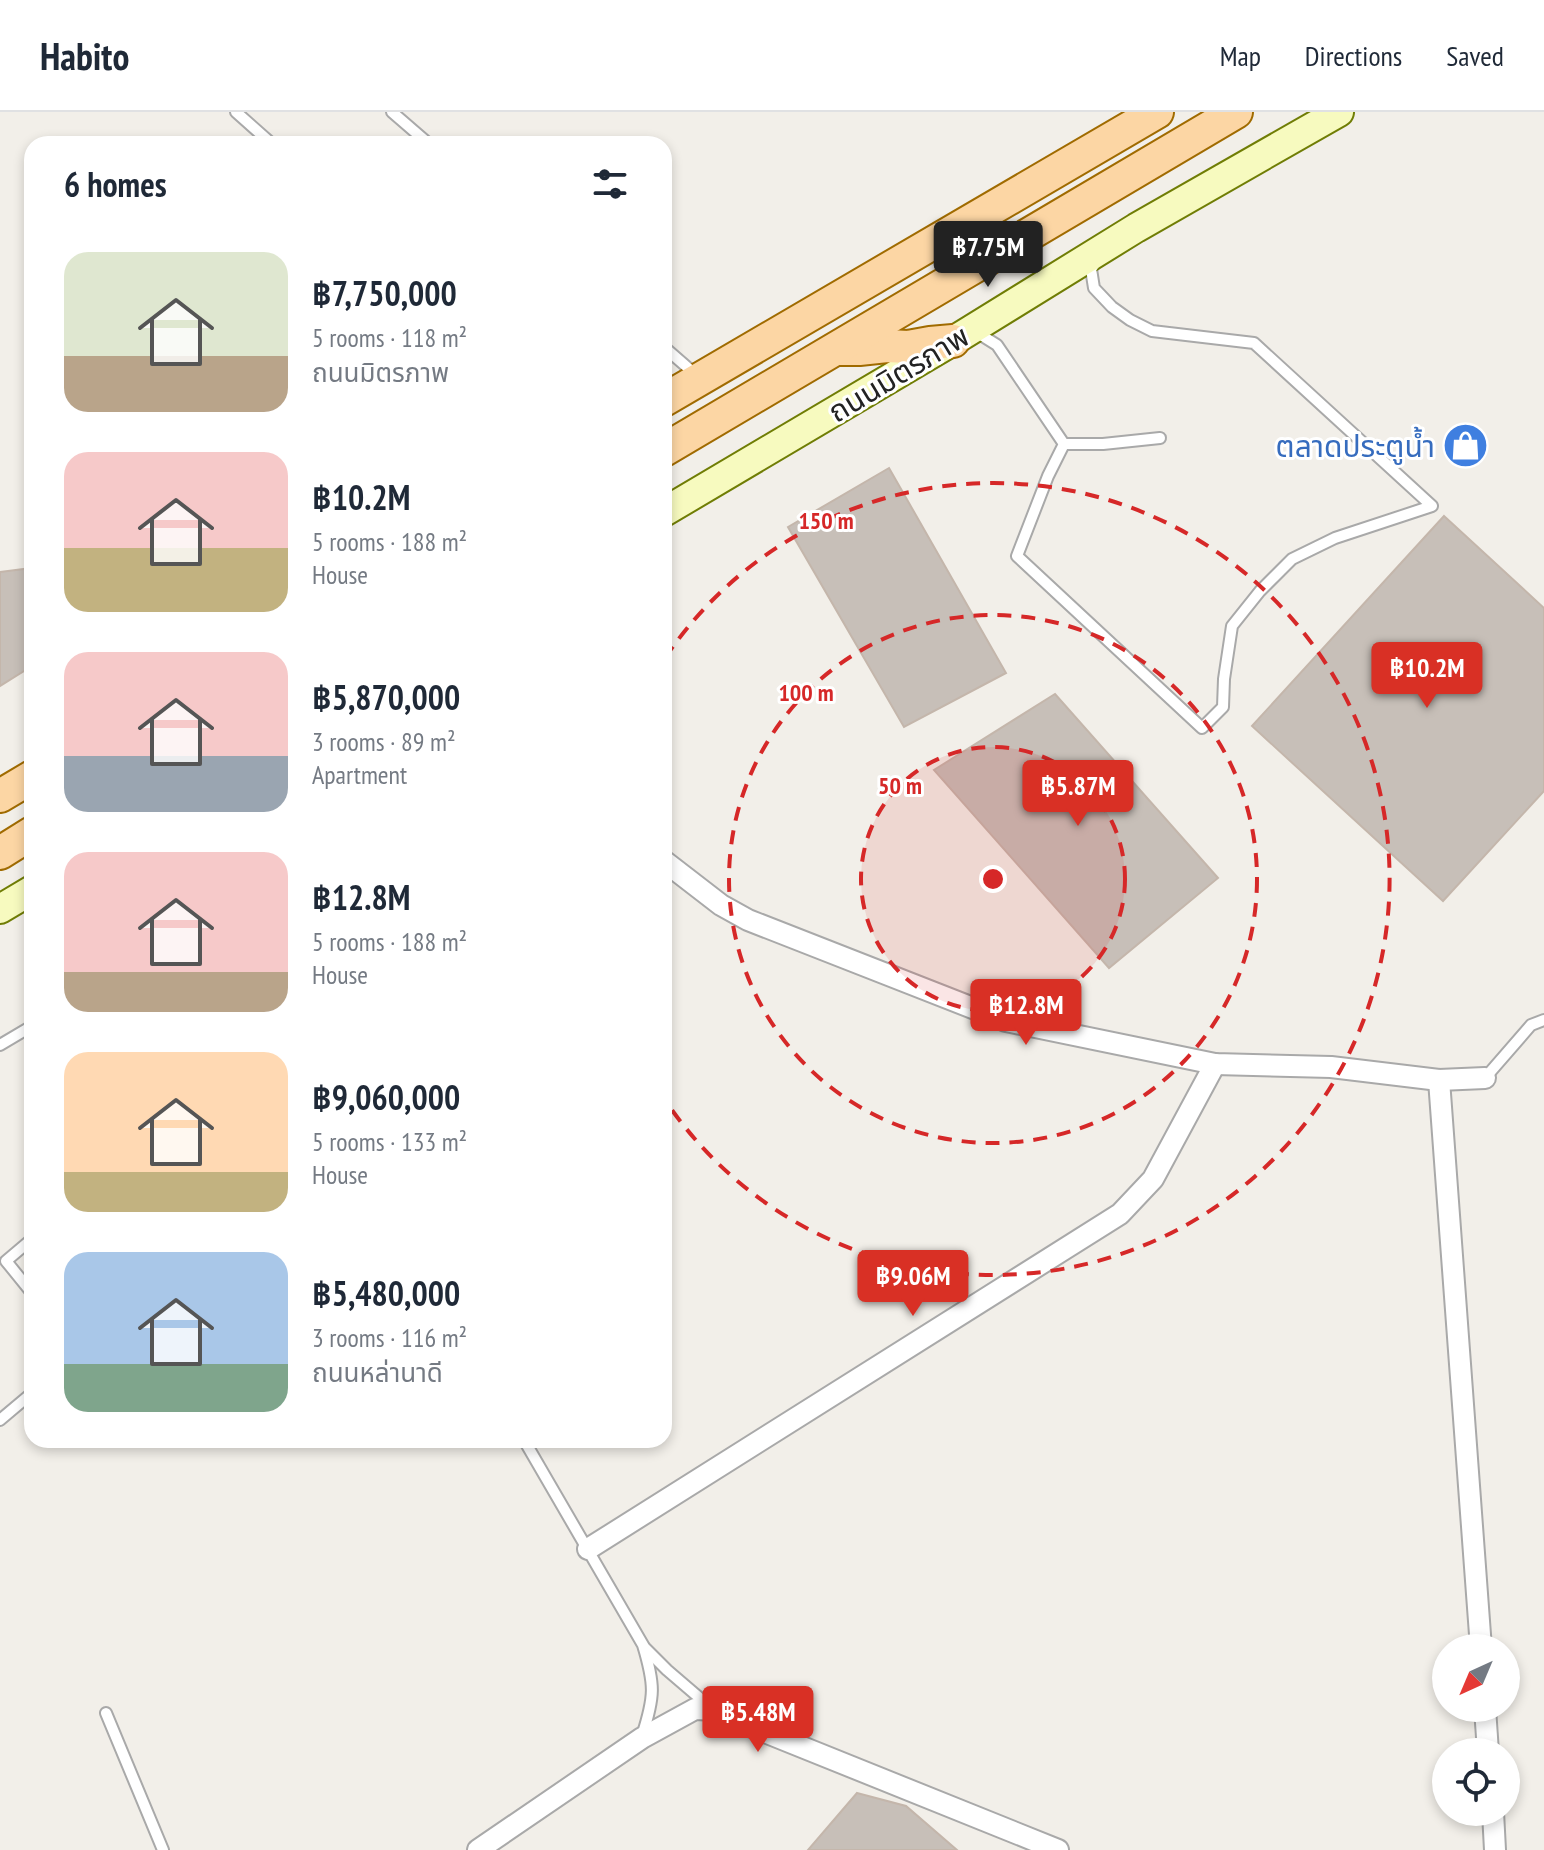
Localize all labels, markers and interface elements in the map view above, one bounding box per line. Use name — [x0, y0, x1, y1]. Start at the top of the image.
text: Habito — [40, 31, 129, 80]
text: Map — [1220, 37, 1261, 74]
text: Directions — [1305, 37, 1402, 74]
text: Saved — [1446, 37, 1504, 74]
text: 6 homes — [64, 162, 167, 206]
icon: filters — [588, 162, 632, 206]
pin: ฿7.75M — [923, 221, 1053, 289]
text: ฿7.75M — [952, 230, 1024, 263]
text: ฿7,750,000 — [312, 271, 457, 315]
icon: home — [128, 284, 224, 380]
street label: ถนนมิตรภาพ — [820, 316, 976, 430]
text: 5 rooms · 118 m² — [312, 321, 467, 354]
text: ถนนมิตรภาพ — [312, 356, 449, 389]
shop icon: ตลาดประตูน้ำ — [1442, 421, 1490, 469]
place label: ตลาดประตูน้ำ — [1276, 426, 1435, 465]
text: ฿10.2M — [312, 475, 410, 519]
icon: home — [128, 484, 224, 580]
text: 150 m — [798, 505, 854, 536]
text: 5 rooms · 188 m² — [312, 525, 467, 558]
text: House — [312, 558, 368, 591]
pin: ฿10.2M — [1362, 642, 1492, 710]
text: ฿10.2M — [1389, 651, 1465, 684]
text: ฿5,870,000 — [312, 675, 460, 719]
text: 100 m — [778, 677, 834, 708]
icon: home — [128, 684, 224, 780]
text: 3 rooms · 89 m² — [312, 725, 456, 758]
text: Apartment — [312, 758, 407, 791]
pin: ฿5.87M — [1013, 760, 1143, 828]
text: ฿5.87M — [1040, 769, 1116, 802]
text: 50 m — [878, 770, 922, 801]
centre of rings — [979, 865, 1007, 893]
text: ฿12.8M — [312, 875, 410, 919]
icon: home — [128, 884, 224, 980]
text: 5 rooms · 188 m² — [312, 925, 467, 958]
text: House — [312, 958, 368, 991]
pin: ฿12.8M — [961, 979, 1091, 1047]
text: ฿12.8M — [988, 988, 1064, 1021]
text: ฿9,060,000 — [312, 1075, 460, 1119]
icon: home — [128, 1084, 224, 1180]
text: 5 rooms · 133 m² — [312, 1125, 467, 1158]
text: House — [312, 1158, 368, 1191]
pin: ฿9.06M — [848, 1250, 978, 1318]
text: ฿9.06M — [875, 1259, 951, 1292]
text: ฿5,480,000 — [312, 1271, 460, 1315]
icon: home — [128, 1284, 224, 1380]
text: 3 rooms · 116 m² — [312, 1321, 467, 1354]
text: ถนนหล่านาดี — [312, 1356, 443, 1389]
north arrow — [1432, 1634, 1520, 1722]
map controls — [1432, 1634, 1520, 1826]
pin: ฿5.48M — [693, 1686, 823, 1754]
text: ฿5.48M — [720, 1695, 796, 1728]
button: locate — [1432, 1738, 1520, 1826]

